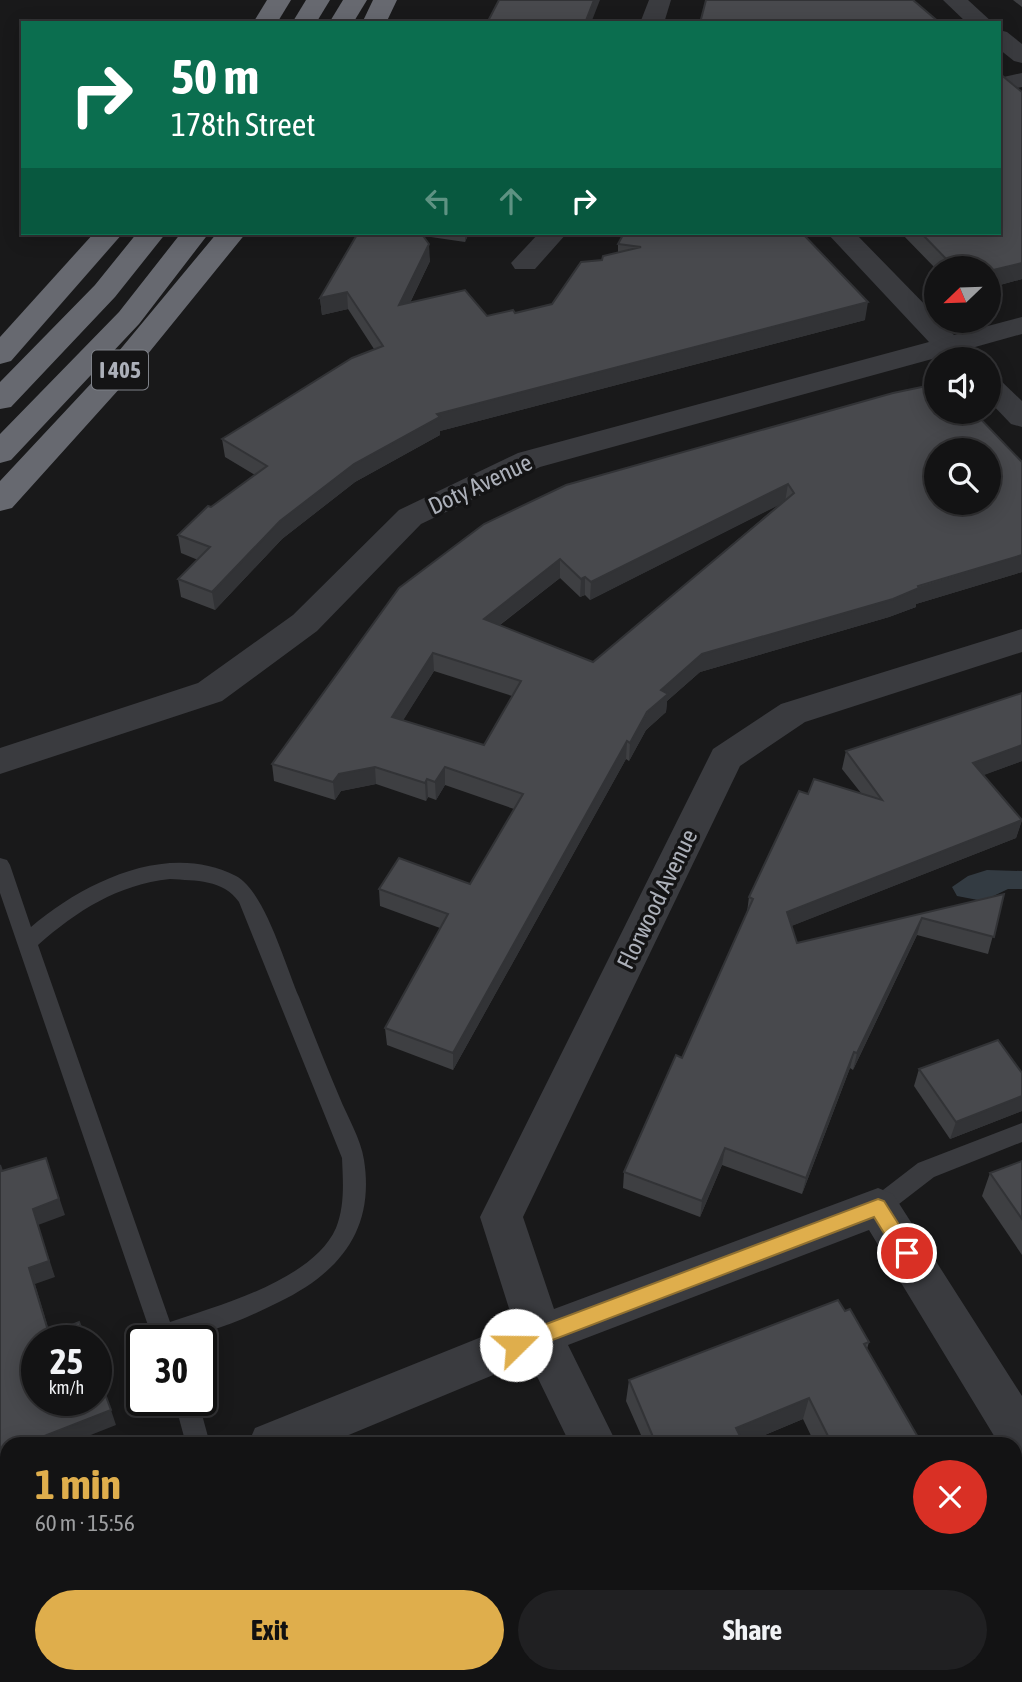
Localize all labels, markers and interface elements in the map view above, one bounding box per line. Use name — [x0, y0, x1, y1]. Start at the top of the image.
text: 50 m — [171, 48, 259, 104]
icon: right — [56, 49, 147, 140]
text: 178th Street — [171, 106, 315, 143]
icon: left — [419, 182, 457, 220]
icon: ahead — [492, 182, 530, 220]
icon: right — [565, 182, 603, 220]
north arrow — [924, 256, 1001, 332]
map controls — [924, 256, 1001, 515]
button: sound — [924, 347, 1001, 424]
road number: I 405 — [92, 350, 148, 390]
button: search — [924, 438, 1001, 515]
street label: Doty Avenue — [424, 448, 536, 520]
street label: Florwood Avenue — [612, 825, 702, 973]
pin — [877, 1223, 937, 1283]
icon: arrive — [888, 1234, 926, 1272]
position arrow — [479, 1308, 553, 1382]
speed limit sign: 30 — [126, 1325, 217, 1416]
text: 25 — [50, 1341, 83, 1381]
text: km/h — [49, 1377, 84, 1398]
text: 1 min — [35, 1460, 121, 1508]
button: close — [913, 1460, 987, 1534]
text: 60 m · 15:56 — [35, 1510, 135, 1536]
button: Exit — [35, 1590, 504, 1670]
button: Share — [518, 1590, 987, 1670]

